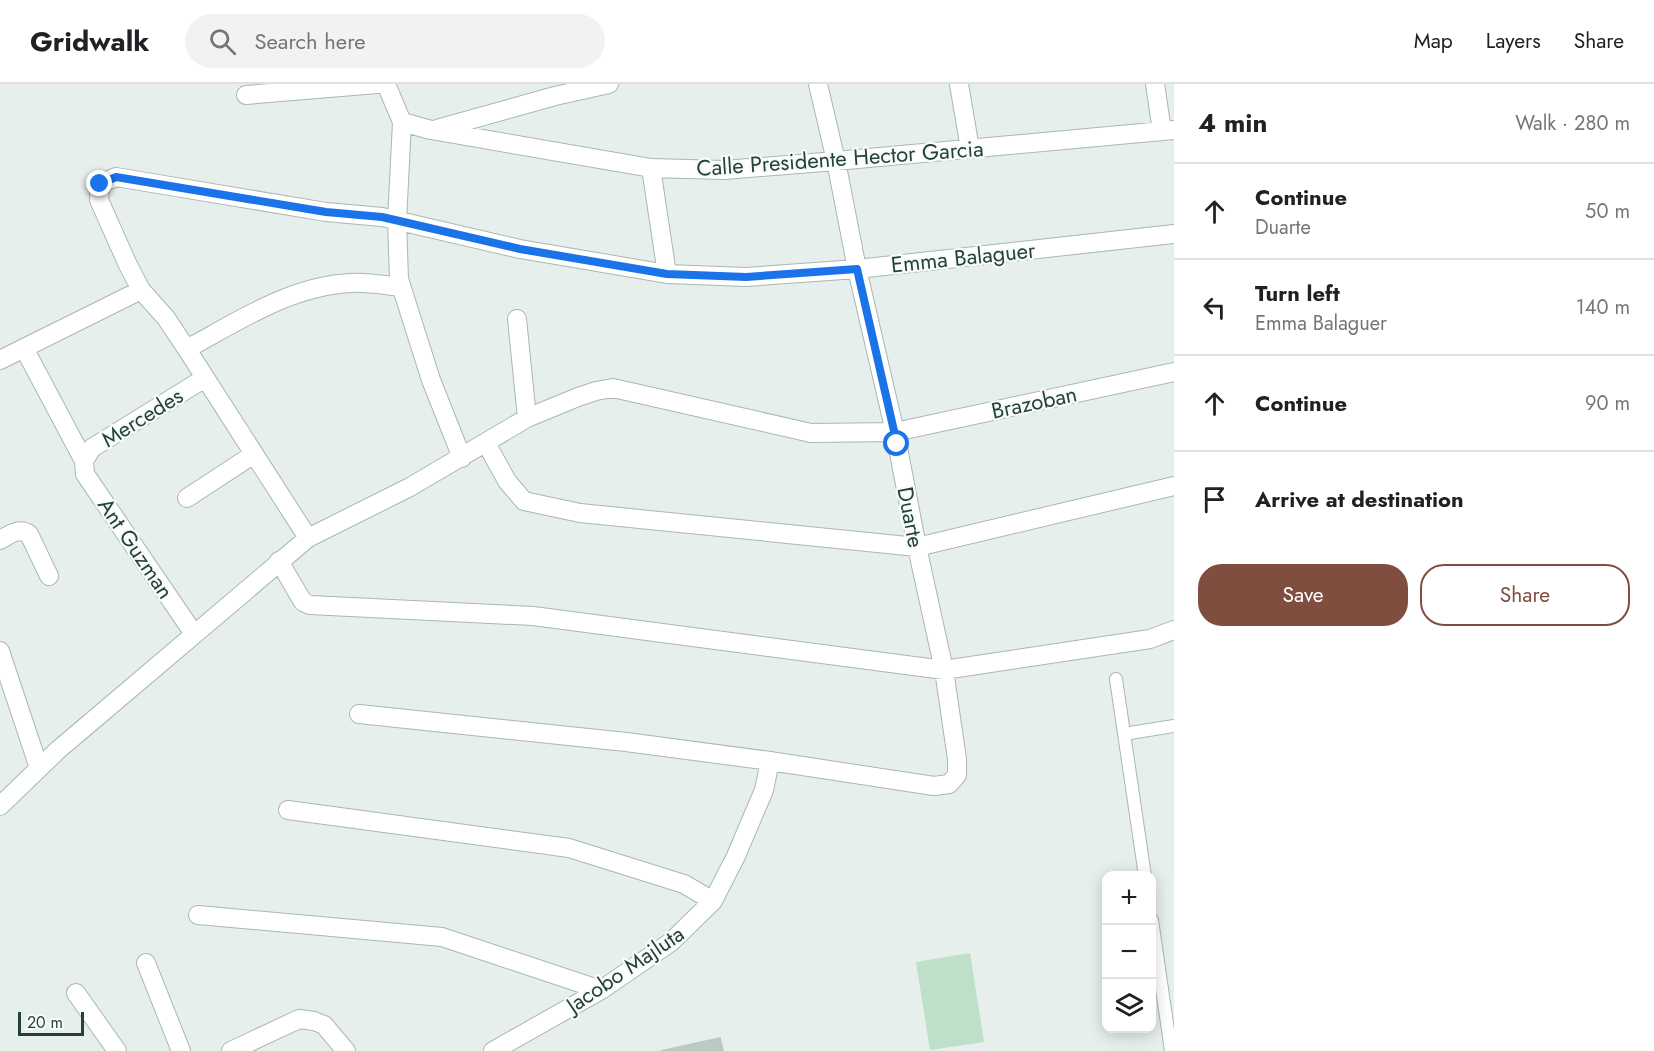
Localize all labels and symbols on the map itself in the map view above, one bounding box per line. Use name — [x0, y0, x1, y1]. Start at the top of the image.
street label: Calle Presidente Hector Garcia — [695, 132, 985, 184]
route end — [86, 170, 112, 196]
street label: Emma Balaguer — [889, 233, 1037, 280]
street label: Brazoban — [988, 377, 1080, 427]
street label: Mercedes — [95, 379, 189, 455]
route start — [883, 430, 909, 456]
street label: Duarte — [889, 484, 933, 550]
street label: Ant Guzman — [90, 491, 182, 605]
street label: Jacobo Majluta — [557, 918, 690, 1022]
scale bar — [18, 1009, 84, 1036]

